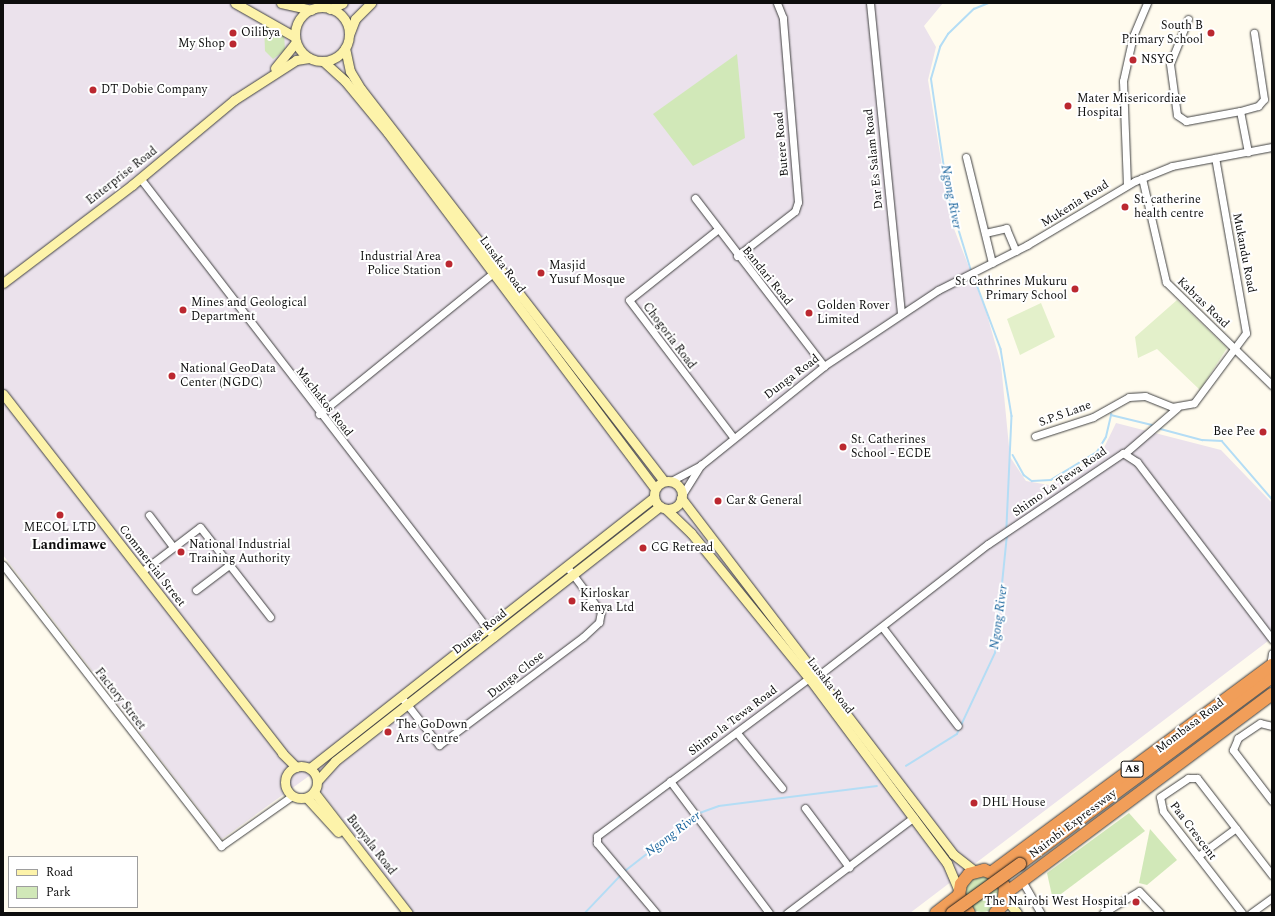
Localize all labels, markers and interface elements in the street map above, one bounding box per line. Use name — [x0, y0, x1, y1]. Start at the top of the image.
place label: South B Primary School — [1121, 19, 1203, 47]
place label: Oilibya — [241, 26, 280, 40]
marker: Oilibya — [228, 28, 238, 38]
marker: South B Primary School — [1206, 28, 1216, 38]
place label: My Shop — [178, 37, 225, 51]
marker: My Shop — [228, 39, 238, 49]
place label: NSYG — [1141, 53, 1174, 67]
marker: NSYG — [1128, 55, 1138, 65]
place label: DT Dobie Company — [101, 83, 207, 97]
marker: DT Dobie Company — [88, 85, 98, 95]
place label: Mater Misericordiae Hospital — [1077, 92, 1186, 120]
marker: Mater Misericordiae Hospital — [1062, 100, 1074, 112]
street label: Dar Es Salam Road — [862, 108, 886, 210]
street label: Butere Road — [772, 111, 792, 177]
street label: Enterprise Road — [84, 144, 160, 208]
water label: Ngong River — [937, 163, 965, 231]
street label: Mukenia Road — [1038, 177, 1112, 231]
place label: St. catherine health centre — [1134, 193, 1204, 221]
marker: St. catherine health centre — [1119, 201, 1131, 213]
street label: Mukandu Road — [1229, 212, 1259, 294]
street label: Lusaka Road — [476, 234, 528, 296]
street label: Bandari Road — [739, 244, 795, 308]
place label: Industrial Area Police Station — [360, 250, 441, 278]
marker: Industrial Area Police Station — [444, 259, 454, 269]
place label: Masjid Yusuf Mosque — [549, 259, 625, 287]
marker: Masjid Yusuf Mosque — [536, 268, 546, 278]
place label: St Cathrines Mukuru Primary School — [955, 275, 1067, 303]
street label: Kabras Road — [1174, 275, 1232, 331]
marker: St Cathrines Mukuru Primary School — [1070, 284, 1080, 294]
place label: Mines and Geological Department — [191, 296, 307, 324]
place label: Golden Rover Limited — [817, 299, 889, 327]
street label: Chogoria Road — [639, 300, 699, 372]
marker: Mines and Geological Department — [178, 305, 188, 315]
marker: Golden Rover Limited — [804, 308, 814, 318]
street label: Dunga Road — [762, 352, 822, 402]
place label: National GeoData Center (NGDC) — [180, 362, 276, 390]
street label: Machakos Road — [292, 364, 356, 440]
marker: National GeoData Center (NGDC) — [167, 371, 177, 381]
street label: S.P.S Lane — [1037, 398, 1093, 430]
place label: Bee Pee — [1213, 425, 1255, 439]
marker: Bee Pee — [1258, 427, 1268, 437]
place label: St. Catherines School - ECDE — [851, 433, 931, 461]
marker: St. Catherines School - ECDE — [838, 442, 848, 452]
street label: Shimo La Tewa Road — [1010, 444, 1110, 520]
place label: Car & General — [726, 494, 802, 508]
marker: Car & General — [713, 496, 723, 506]
marker: MECOL LTD — [55, 510, 65, 520]
place label: MECOL LTD — [24, 521, 96, 535]
street label: Commercial Street — [116, 522, 188, 610]
district label: Landimawe — [32, 537, 106, 553]
place label: National Industrial Training Authority — [189, 538, 290, 566]
place label: CG Retread — [651, 541, 713, 555]
marker: CG Retread — [638, 543, 648, 553]
marker: National Industrial Training Authority — [176, 547, 186, 557]
water label: Ngong River — [987, 584, 1011, 650]
place label: Kirloskar Kenya Ltd — [580, 587, 634, 615]
marker: Kirloskar Kenya Ltd — [567, 596, 577, 606]
street label: Dunga Road — [450, 606, 510, 658]
street label: Dunga Close — [485, 648, 547, 702]
street label: Lusaka Road — [803, 655, 857, 717]
street label: Factory Street — [91, 665, 149, 733]
street label: Shimo la Tewa Road — [686, 683, 780, 759]
street label: Mombasa Road — [1153, 696, 1227, 756]
place label: The GoDown Arts Centre — [396, 718, 467, 746]
marker: The GoDown Arts Centre — [383, 727, 393, 737]
road number: A8 — [1120, 760, 1144, 778]
street label: Nairobi Expressway — [1026, 786, 1120, 862]
place label: DHL House — [982, 796, 1046, 810]
marker: DHL House — [969, 798, 979, 808]
street label: Paa Crescent — [1166, 799, 1220, 863]
water label: Ngong River — [642, 808, 704, 860]
street label: Bunyala Road — [343, 812, 399, 878]
legend — [8, 856, 138, 908]
text: Road — [46, 863, 73, 882]
text: Park — [46, 883, 71, 902]
place label: The Nairobi West Hospital — [984, 895, 1127, 909]
marker: The Nairobi West Hospital — [1130, 896, 1142, 908]

